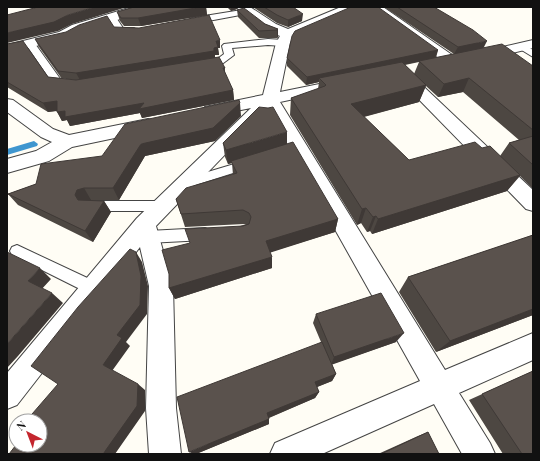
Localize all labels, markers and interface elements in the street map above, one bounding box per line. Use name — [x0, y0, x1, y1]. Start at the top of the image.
north arrow — [8, 413, 48, 453]
text: N — [13, 417, 29, 433]

